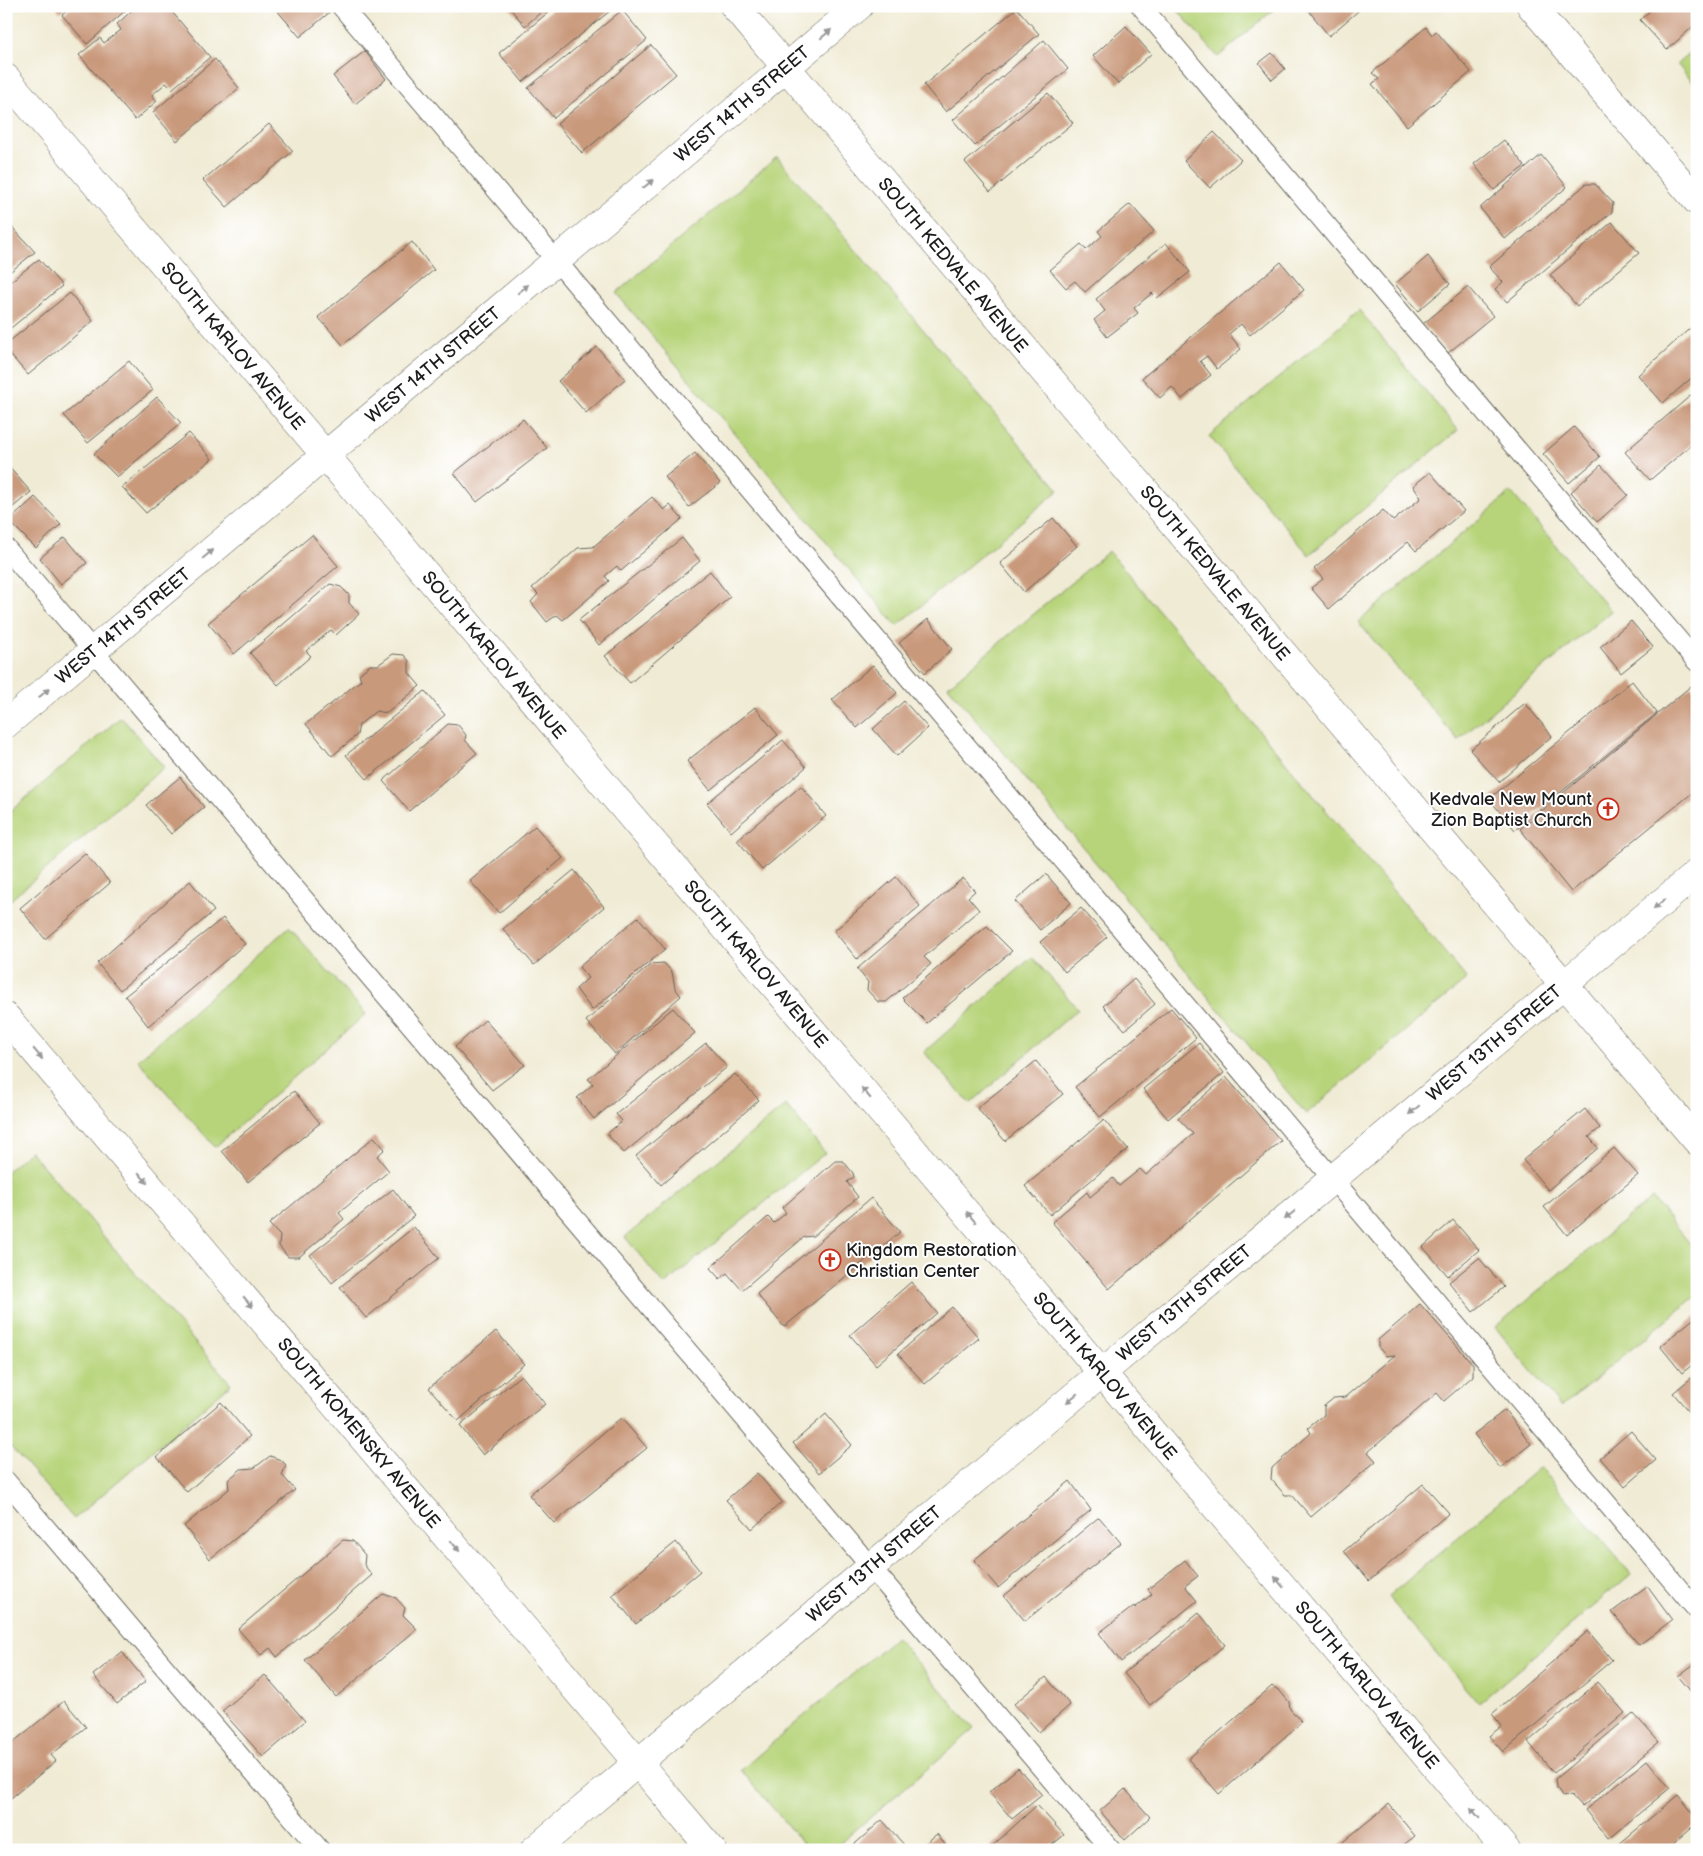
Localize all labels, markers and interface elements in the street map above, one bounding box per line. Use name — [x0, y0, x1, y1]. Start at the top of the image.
one-way arrow — [819, 29, 832, 40]
street label: WEST 14TH STREET — [671, 42, 814, 167]
street label: SOUTH KEDVALE AVENUE — [873, 174, 1032, 357]
one-way arrow — [641, 178, 653, 190]
street label: SOUTH KARLOV AVENUE — [156, 258, 309, 434]
one-way arrow — [517, 283, 530, 294]
street label: WEST 14TH STREET — [362, 303, 505, 428]
street label: SOUTH KEDVALE AVENUE — [1135, 482, 1294, 665]
one-way arrow — [202, 549, 215, 560]
street label: WEST 14TH STREET — [52, 564, 195, 689]
street label: SOUTH KARLOV AVENUE — [417, 567, 570, 743]
one-way arrow — [37, 687, 50, 698]
place label: Kedvale New Mount Zion Baptist Church — [1429, 789, 1592, 831]
church icon: Kedvale New Mount Zion Baptist Church — [1596, 797, 1620, 821]
street label: SOUTH KARLOV AVENUE — [679, 876, 832, 1052]
one-way arrow — [1653, 899, 1666, 910]
street label: WEST 13TH STREET — [1423, 981, 1566, 1106]
one-way arrow — [32, 1047, 43, 1060]
one-way arrow — [860, 1087, 871, 1100]
one-way arrow — [1408, 1105, 1421, 1116]
one-way arrow — [137, 1171, 148, 1184]
one-way arrow — [1284, 1209, 1297, 1220]
one-way arrow — [965, 1211, 976, 1224]
place label: Kingdom Restoration Christian Center — [846, 1240, 1017, 1282]
street label: WEST 13TH STREET — [1113, 1241, 1256, 1366]
church icon: Kingdom Restoration Christian Center — [818, 1248, 842, 1272]
street label: SOUTH KARLOV AVENUE — [1028, 1288, 1181, 1464]
one-way arrow — [242, 1295, 253, 1308]
street label: SOUTH KOMENSKY AVENUE — [273, 1334, 444, 1533]
one-way arrow — [1065, 1392, 1078, 1403]
street label: WEST 13TH STREET — [803, 1502, 946, 1627]
one-way arrow — [449, 1540, 460, 1553]
one-way arrow — [1274, 1575, 1285, 1588]
street label: SOUTH KARLOV AVENUE — [1290, 1597, 1443, 1773]
one-way arrow — [1469, 1806, 1480, 1819]

